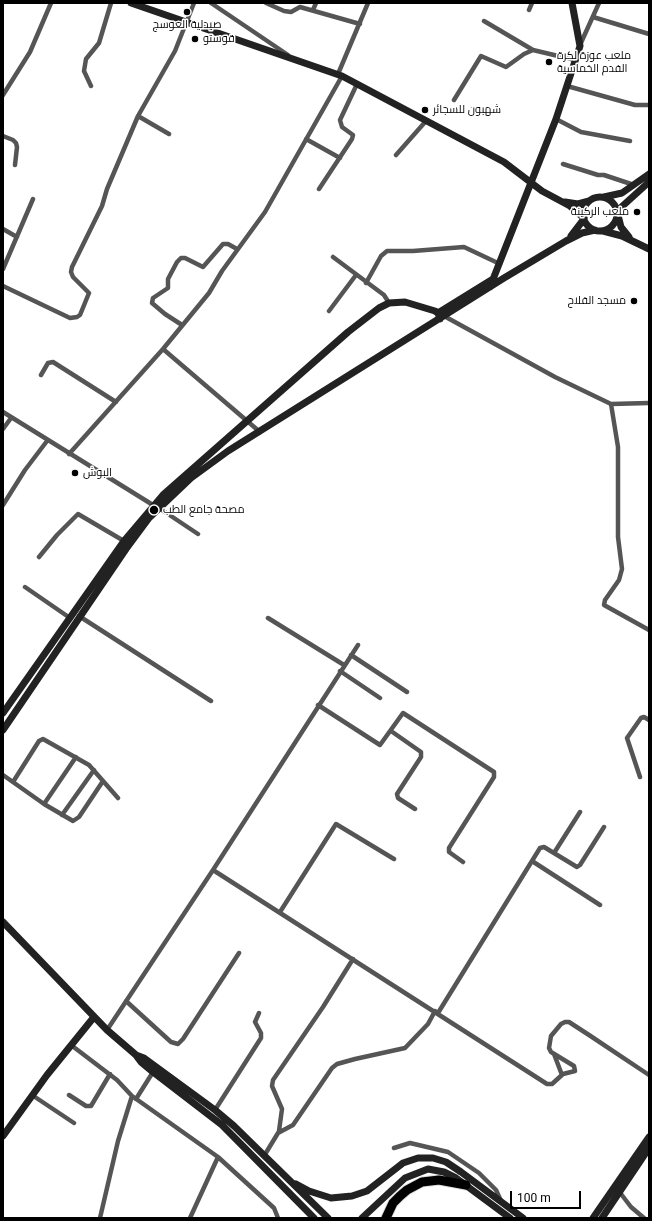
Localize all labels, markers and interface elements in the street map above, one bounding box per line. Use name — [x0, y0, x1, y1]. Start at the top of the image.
marker: صيدلية العوسج — [182, 7, 192, 17]
place label: صيدلية العوسج — [153, 18, 221, 32]
place label: قوستو — [203, 32, 235, 46]
marker: قوستو — [190, 34, 200, 44]
place label: ملعب عوزة لكرة الفدم الخماسية — [557, 49, 631, 75]
marker: ملعب عوزة لكرة الفدم الخماسية — [544, 57, 554, 67]
place label: شهبون للسجائر — [433, 103, 501, 117]
marker: شهبون للسجائر — [420, 105, 430, 115]
place label: ملعب الركينة — [571, 205, 629, 219]
marker: ملعب الركينة — [632, 207, 642, 217]
place label: مسجد الفلاح — [567, 294, 626, 308]
marker: مسجد الفلاح — [629, 296, 639, 306]
place label: البوش — [83, 466, 112, 480]
marker: البوش — [70, 468, 80, 478]
place label: مصحة جامع الطب — [163, 503, 244, 517]
marker: مصحة جامع الطب — [148, 504, 160, 516]
scale bar — [512, 1183, 583, 1209]
text: 100 m — [517, 1191, 551, 1205]

